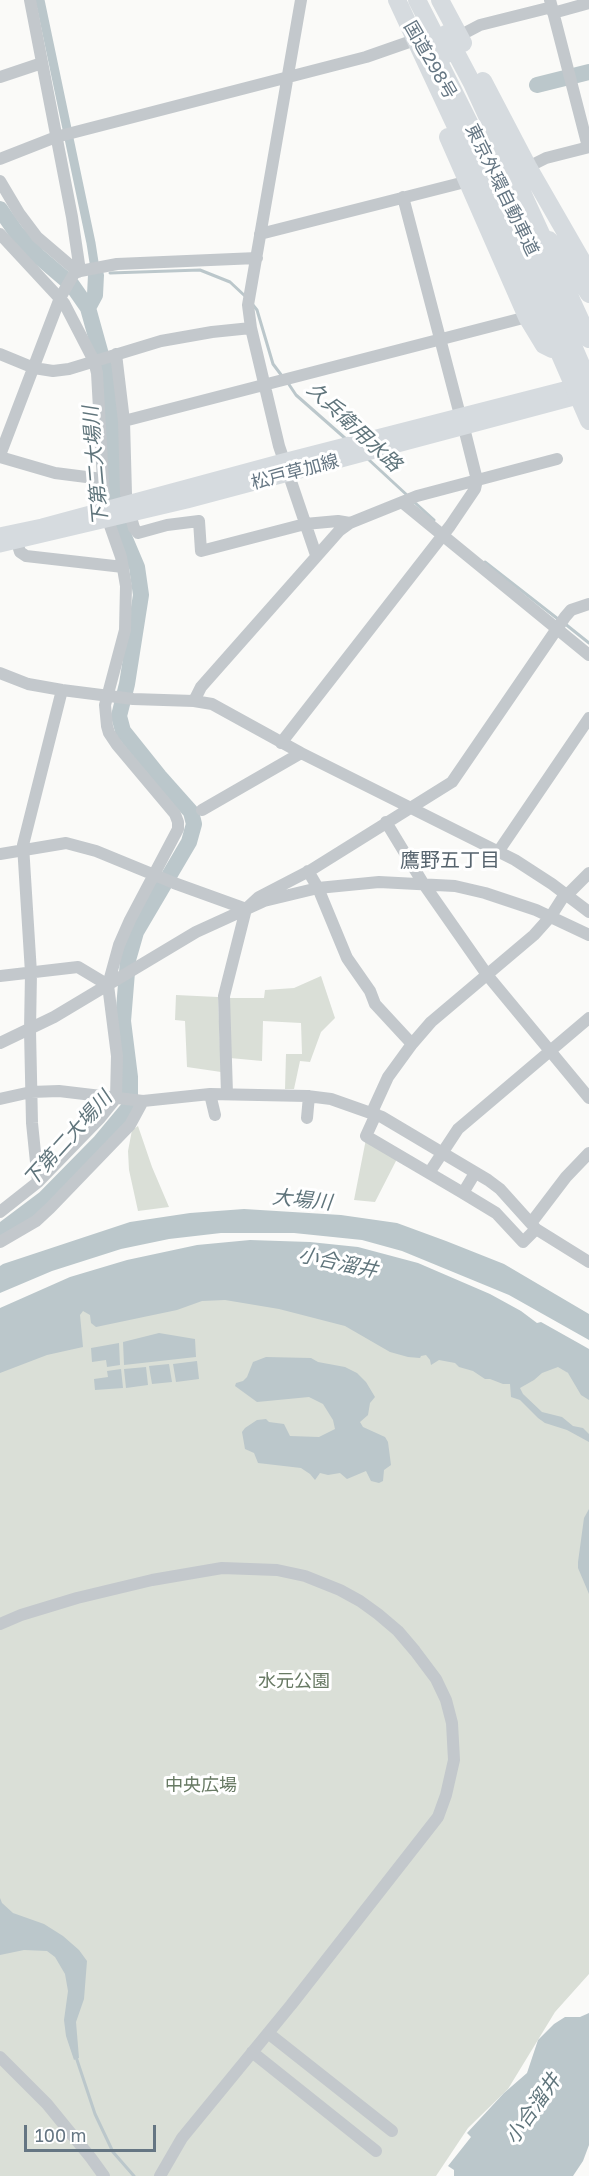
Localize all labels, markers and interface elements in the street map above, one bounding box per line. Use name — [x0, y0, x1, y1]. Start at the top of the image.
street label: 国道298号 — [399, 17, 461, 103]
street label: 東京外環自動車道 — [461, 121, 543, 259]
water label: 久兵衛用水路 — [302, 377, 406, 477]
water label: 下第二大場川 — [79, 405, 113, 527]
street label: 松戸草加線 — [249, 450, 341, 494]
district label: 鷹野五丁目 — [400, 849, 500, 873]
water label: 下第二大場川 — [19, 1086, 117, 1192]
water label: 大場川 — [271, 1185, 333, 1215]
water label: 小合溜井 — [296, 1243, 380, 1283]
park label: 水元公園 — [258, 1670, 330, 1692]
park label: 中央広場 — [165, 1774, 237, 1796]
water label: 小合溜井 — [500, 2069, 566, 2149]
scale bar — [27, 2113, 159, 2151]
text: 100 m — [35, 2124, 86, 2146]

